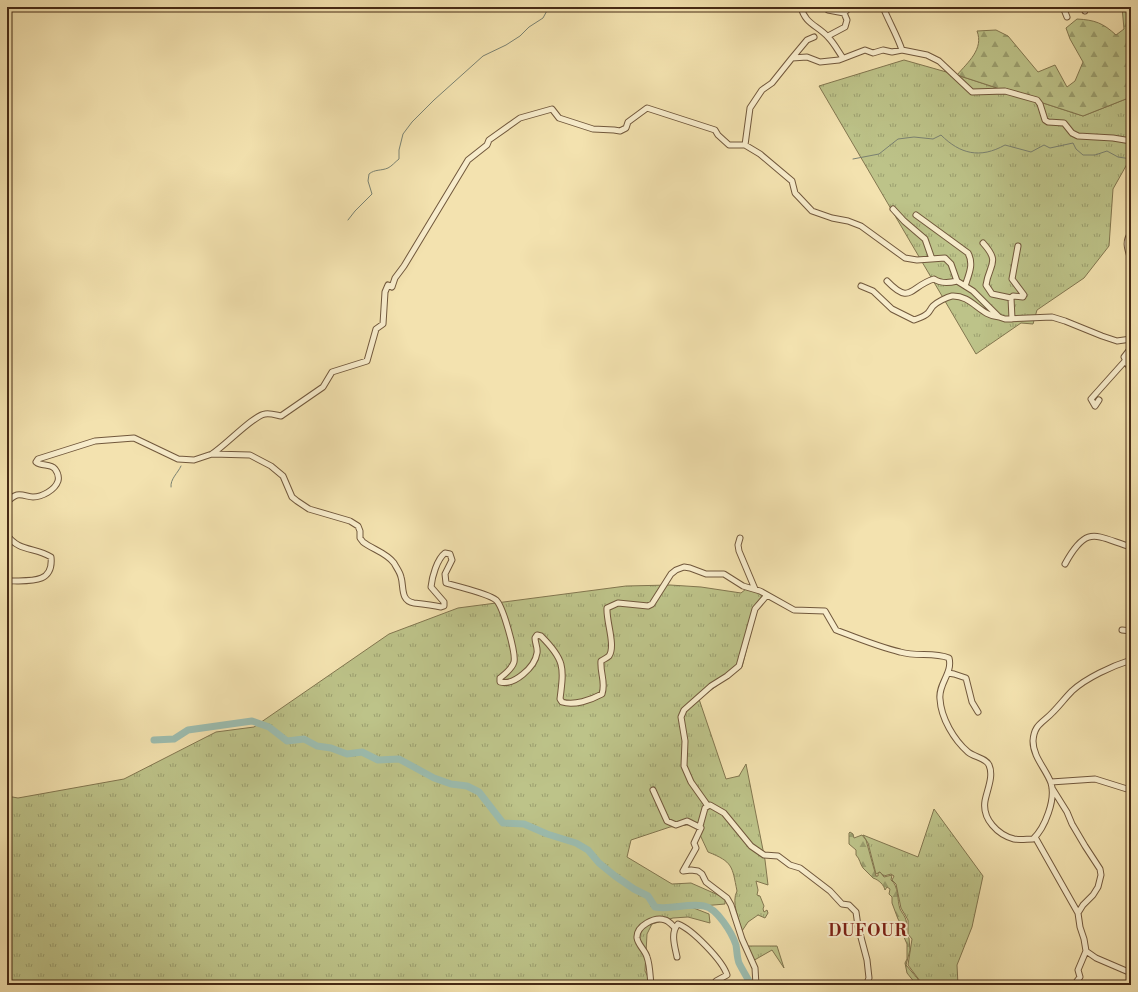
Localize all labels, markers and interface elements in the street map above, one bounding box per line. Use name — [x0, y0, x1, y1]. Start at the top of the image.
district label: DUFOUR — [828, 921, 908, 941]

